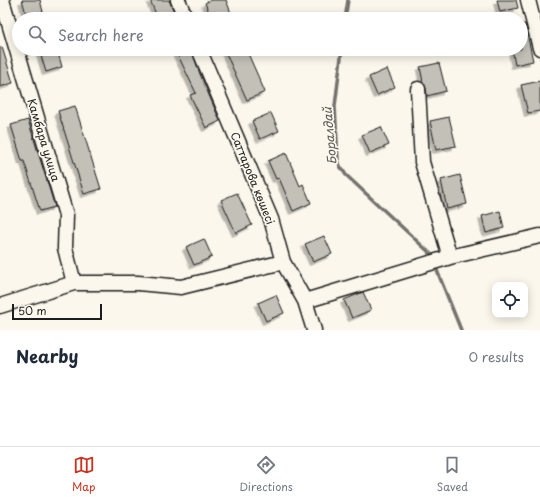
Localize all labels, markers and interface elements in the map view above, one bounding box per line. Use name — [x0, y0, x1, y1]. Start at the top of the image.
search box — [12, 12, 528, 56]
icon: search — [26, 23, 48, 45]
text: Search here — [58, 23, 144, 46]
street label: Камбара улица — [23, 96, 65, 184]
water label: Боралдай — [317, 105, 340, 165]
street label: Саттарова көшесі — [227, 129, 279, 227]
map controls — [492, 282, 528, 318]
button: locate — [492, 282, 528, 318]
scale bar — [12, 302, 102, 321]
text: 50 m — [18, 302, 47, 319]
text: Nearby — [16, 343, 78, 369]
text: 0 results — [469, 347, 524, 366]
tab: Map — [72, 454, 95, 495]
tab: Directions — [239, 454, 293, 495]
tab: Saved — [437, 454, 468, 495]

